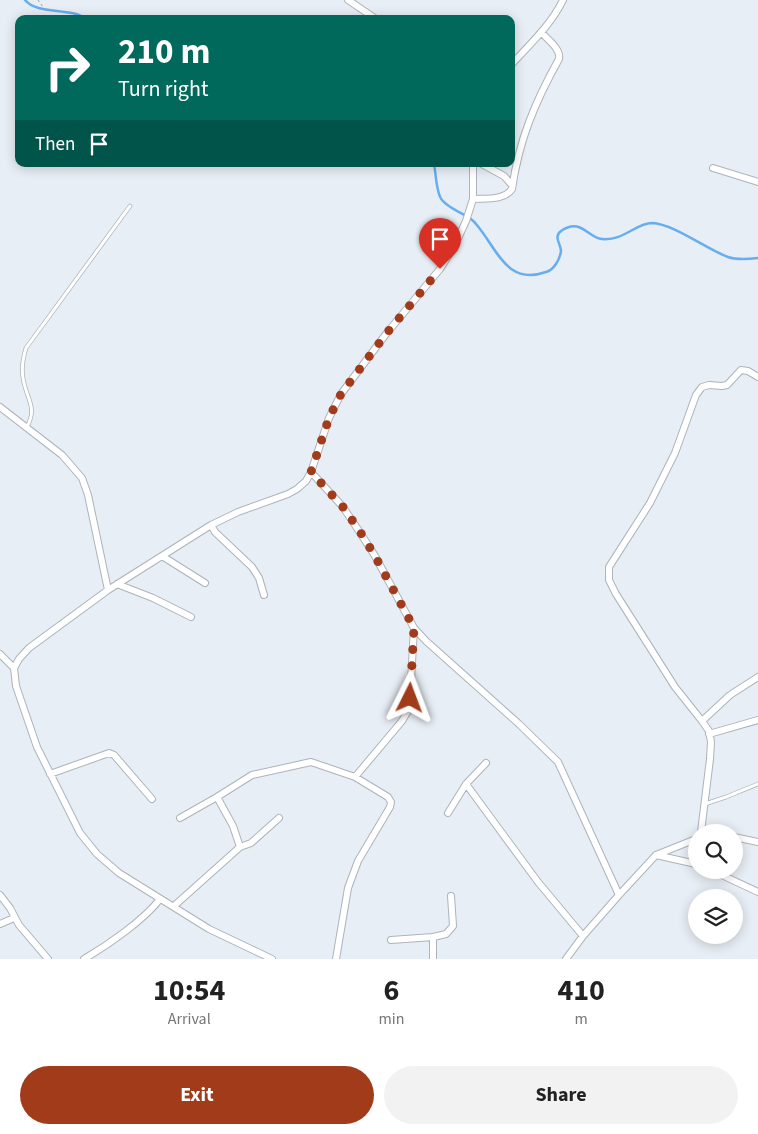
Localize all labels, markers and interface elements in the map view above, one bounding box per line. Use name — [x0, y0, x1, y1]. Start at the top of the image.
text: 210 m — [118, 27, 210, 77]
icon: right — [35, 35, 100, 100]
text: Turn right — [118, 73, 208, 105]
icon: arrive — [85, 130, 113, 158]
text: Then — [35, 131, 75, 158]
pin — [419, 218, 461, 269]
icon: arrive — [426, 225, 454, 253]
position arrow — [383, 671, 435, 723]
map controls — [688, 824, 743, 944]
button: search — [688, 824, 743, 879]
button: layers — [688, 889, 743, 944]
text: 10:54 — [153, 969, 225, 1012]
text: 6 — [383, 969, 399, 1012]
text: 410 — [557, 969, 605, 1012]
text: Arrival — [168, 1008, 211, 1030]
text: min — [378, 1008, 404, 1030]
text: m — [575, 1008, 588, 1030]
button: Exit — [20, 1066, 374, 1124]
button: Share — [384, 1066, 738, 1124]

